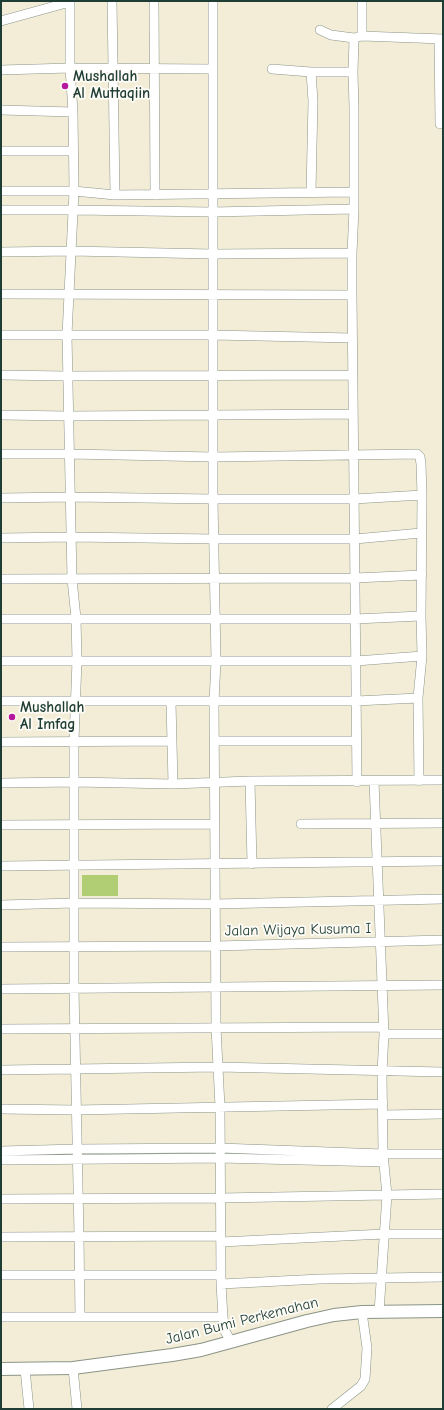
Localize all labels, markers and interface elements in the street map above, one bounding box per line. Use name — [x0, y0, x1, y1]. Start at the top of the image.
place label: Mushallah Al Muttaqiin — [73, 68, 150, 103]
marker: Mushallah Al Muttaqiin — [60, 81, 70, 91]
place label: Mushallah Al Imfag — [20, 699, 84, 734]
marker: Mushallah Al Imfag — [7, 712, 17, 722]
street label: Jalan Wijaya Kusuma I — [224, 920, 372, 940]
street label: Jalan Bumi Perkemahan — [164, 1293, 320, 1349]

